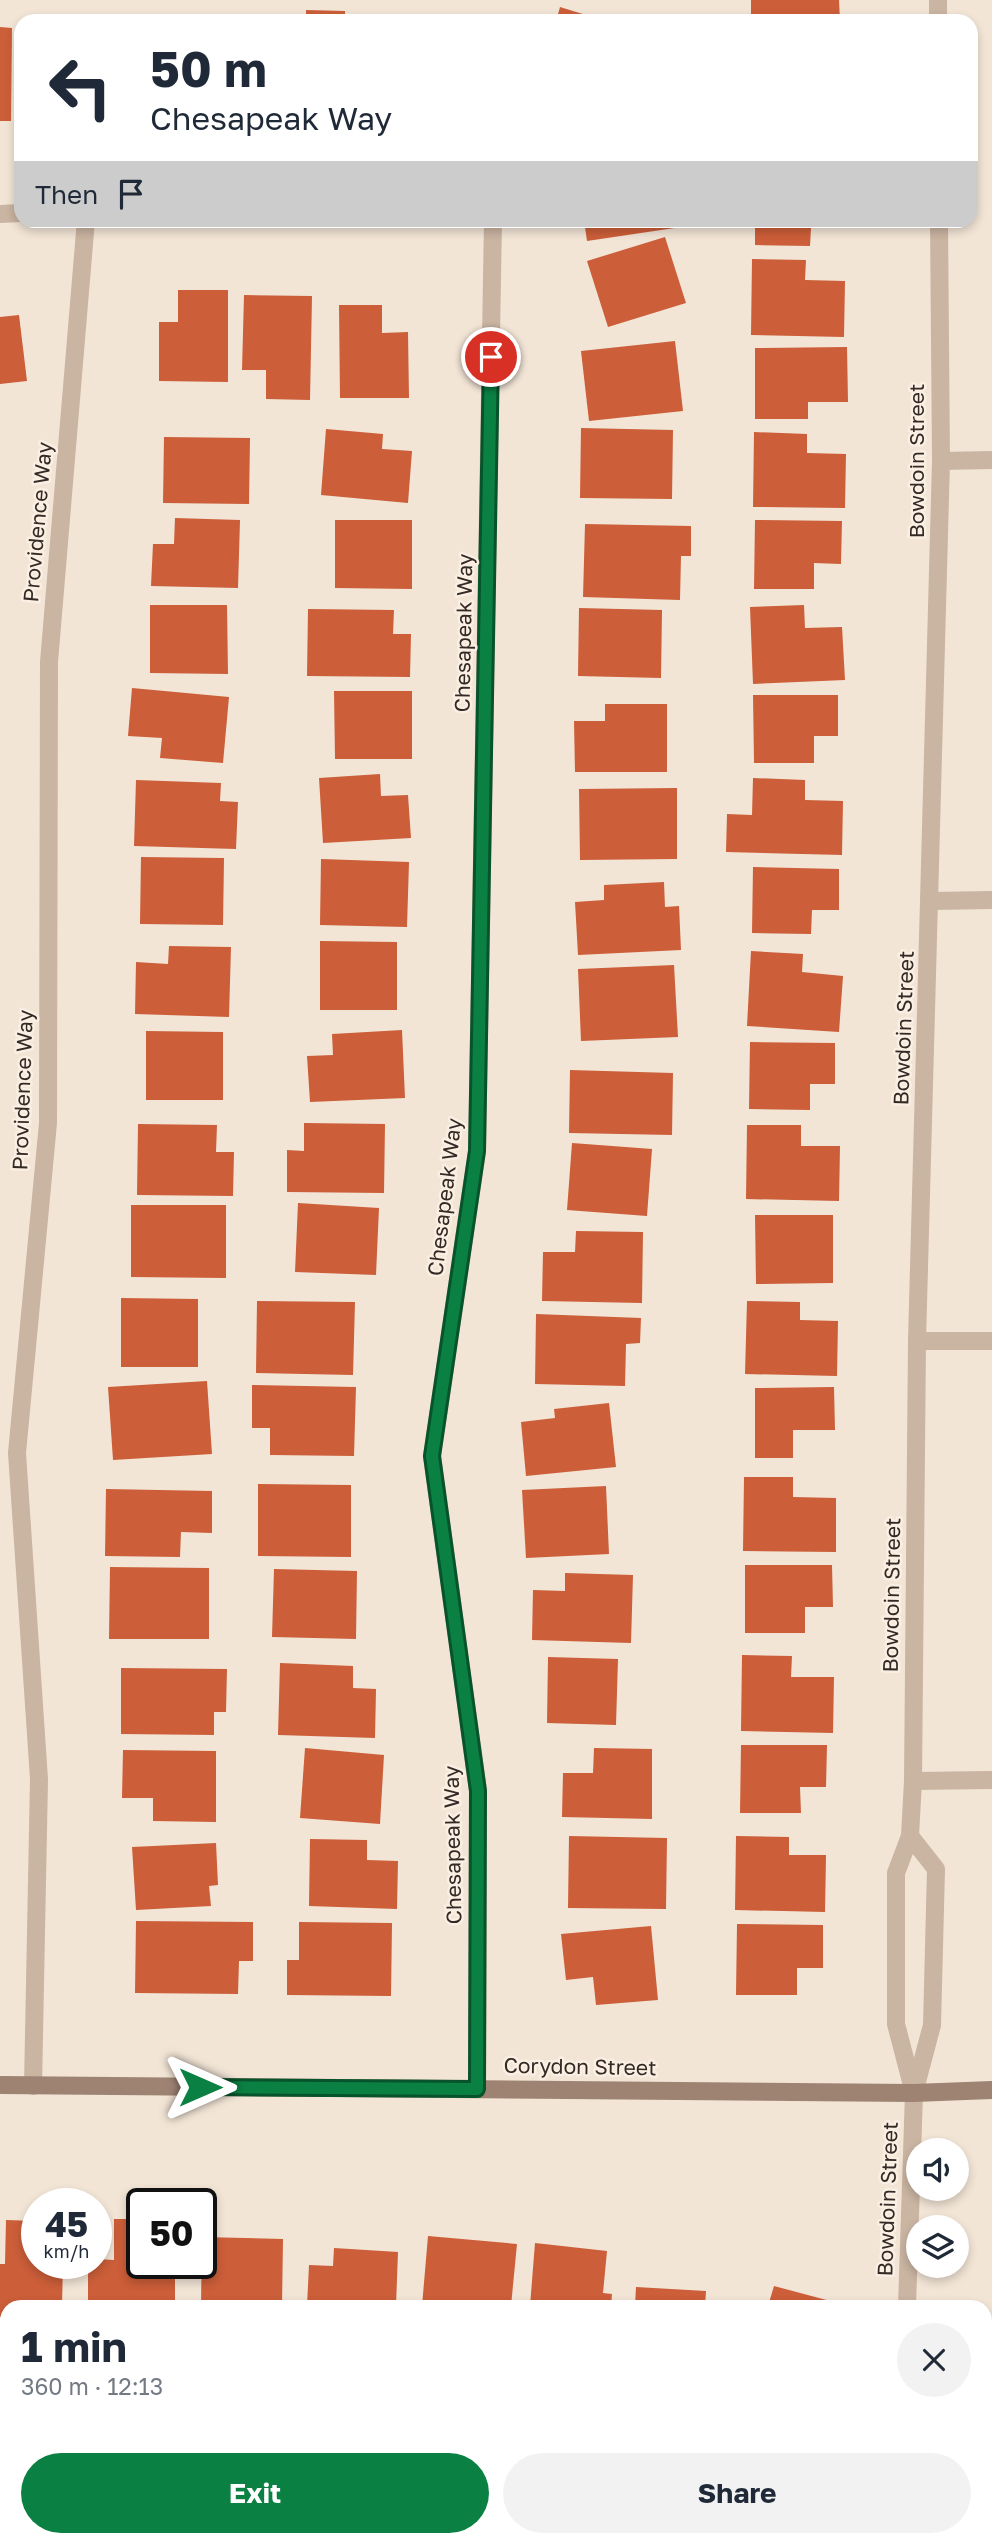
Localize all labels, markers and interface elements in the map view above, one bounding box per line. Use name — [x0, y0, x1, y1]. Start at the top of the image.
text: 50 m — [150, 39, 267, 98]
icon: left — [35, 42, 126, 133]
text: Chesapeak Way — [150, 99, 392, 137]
icon: arrive — [112, 175, 150, 213]
text: Then — [35, 179, 98, 210]
pin — [461, 327, 521, 387]
icon: arrive — [472, 338, 510, 376]
street label: Bowdoin Street — [903, 384, 929, 538]
street label: Providence Way — [17, 440, 57, 603]
street label: Chesapeak Way — [449, 553, 477, 713]
street label: Bowdoin Street — [887, 950, 919, 1106]
street label: Providence Way — [6, 1009, 38, 1171]
street label: Chesapeak Way — [421, 1116, 467, 1277]
street label: Bowdoin Street — [877, 1517, 905, 1673]
street label: Chesapeak Way — [438, 1765, 466, 1925]
position arrow — [163, 2050, 237, 2124]
street label: Corydon Street — [503, 2052, 657, 2080]
street label: Bowdoin Street — [871, 2121, 903, 2277]
map controls — [906, 2138, 969, 2278]
button: sound — [906, 2138, 969, 2201]
speed limit sign: 50 — [126, 2188, 217, 2279]
text: 45 — [45, 2203, 88, 2245]
button: layers — [906, 2215, 969, 2278]
text: km/h — [44, 2240, 89, 2262]
text: 1 min — [21, 2321, 127, 2371]
button: close — [897, 2323, 971, 2397]
text: 360 m · 12:13 — [21, 2372, 163, 2400]
button: Exit — [21, 2453, 489, 2533]
button: Share — [503, 2453, 971, 2533]

